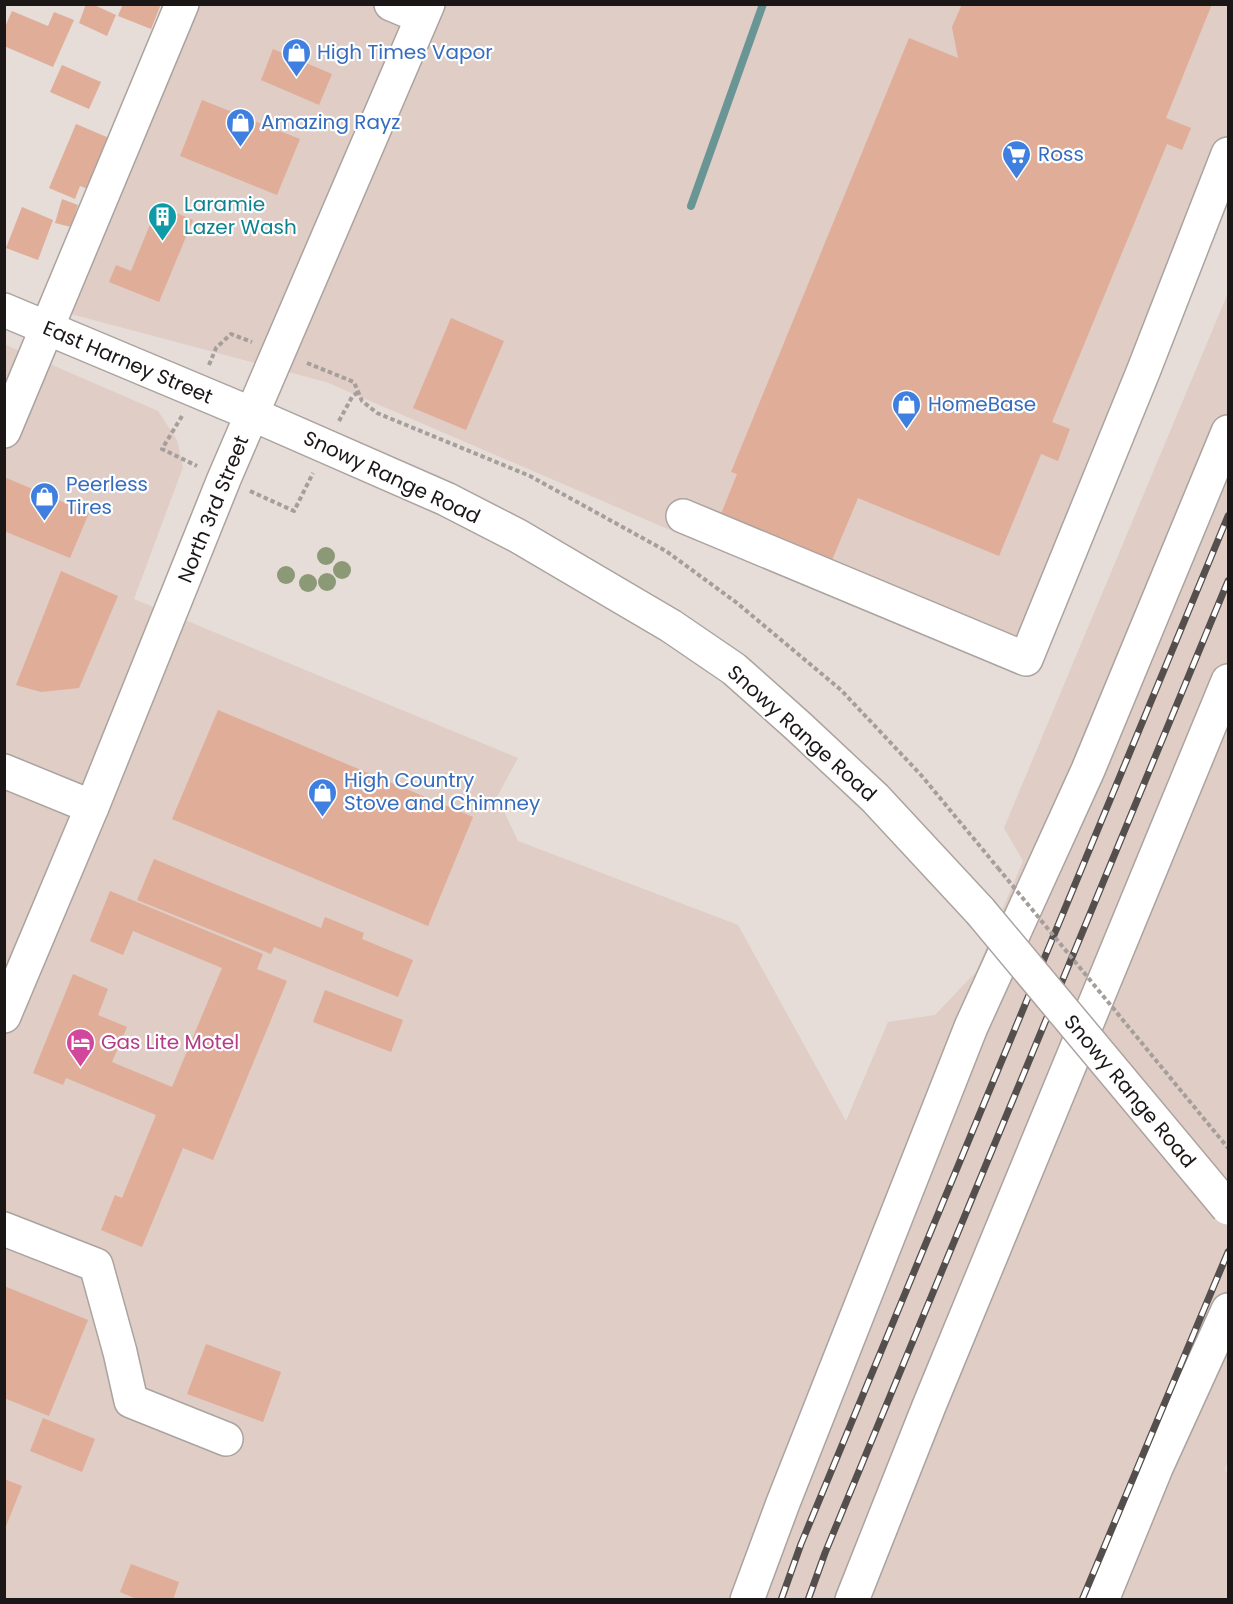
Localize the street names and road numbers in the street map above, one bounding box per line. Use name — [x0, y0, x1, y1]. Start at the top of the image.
street label: East Harney Street — [39, 314, 217, 410]
street label: Snowy Range Road — [299, 424, 485, 530]
street label: North 3rd Street — [171, 431, 255, 587]
street label: Snowy Range Road — [721, 658, 883, 808]
street label: Snowy Range Road — [1058, 1008, 1202, 1174]

